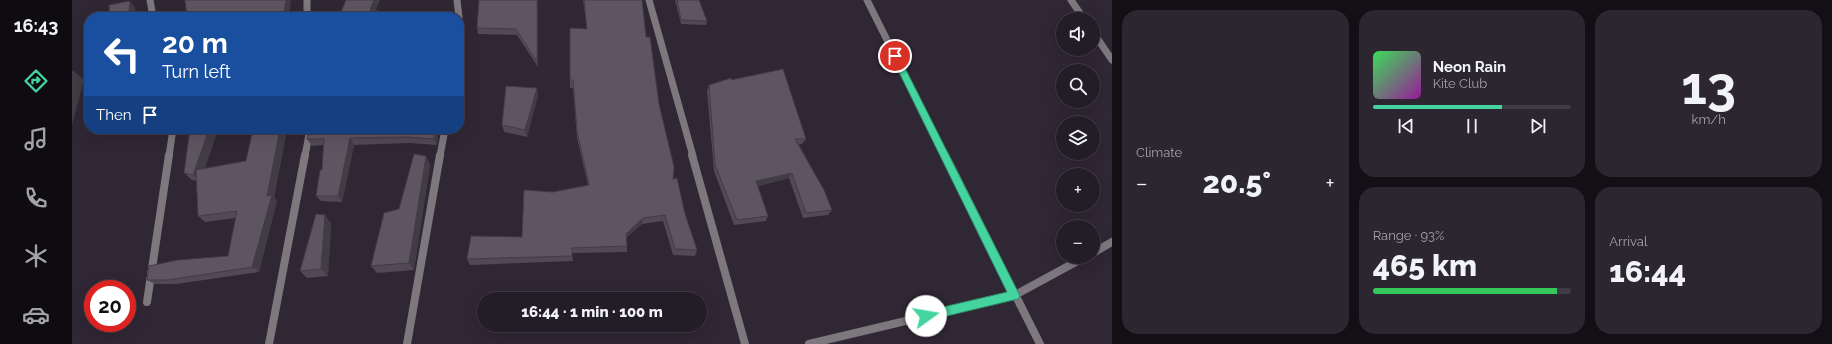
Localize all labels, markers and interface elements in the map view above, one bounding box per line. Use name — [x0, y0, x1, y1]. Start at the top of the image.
map controls — [1056, 12, 1100, 264]
button: sound — [1056, 12, 1100, 56]
text: 16:43 — [14, 15, 58, 36]
text: 20 m — [162, 27, 228, 60]
icon: left — [96, 28, 148, 80]
pin — [878, 39, 912, 73]
icon: arrive — [884, 45, 906, 67]
text: 13 — [1681, 55, 1736, 116]
text: Neon Rain — [1433, 58, 1506, 76]
text: Turn left — [162, 61, 231, 82]
button: search — [1056, 64, 1100, 108]
icon: directions — [22, 67, 50, 95]
text: Kite Club — [1433, 76, 1487, 91]
icon: arrive — [139, 104, 161, 126]
text: Then — [96, 106, 131, 124]
text: km/h — [1692, 112, 1726, 127]
icon: previous — [1395, 115, 1417, 137]
icon: pause — [1461, 115, 1483, 137]
icon: next — [1527, 115, 1549, 137]
button: layers — [1056, 116, 1100, 160]
icon: music — [22, 125, 50, 153]
text: Climate — [1136, 145, 1182, 160]
text: 20.5° — [1202, 165, 1271, 200]
button: + — [1056, 168, 1100, 212]
text: − — [1136, 170, 1148, 196]
text: + — [1326, 170, 1335, 196]
icon: phone — [22, 184, 50, 212]
button: − — [1056, 220, 1100, 264]
text: Range · 93% — [1373, 228, 1444, 243]
text: Arrival — [1609, 234, 1647, 249]
icon: climate — [22, 242, 50, 270]
text: 465 km — [1373, 248, 1477, 283]
text: 16:44 — [1609, 254, 1686, 289]
speed limit sign: 20 — [84, 280, 136, 332]
position arrow — [905, 295, 947, 337]
icon: car — [22, 301, 50, 329]
text: 16:44 · 1 min · 100 m — [521, 303, 663, 321]

